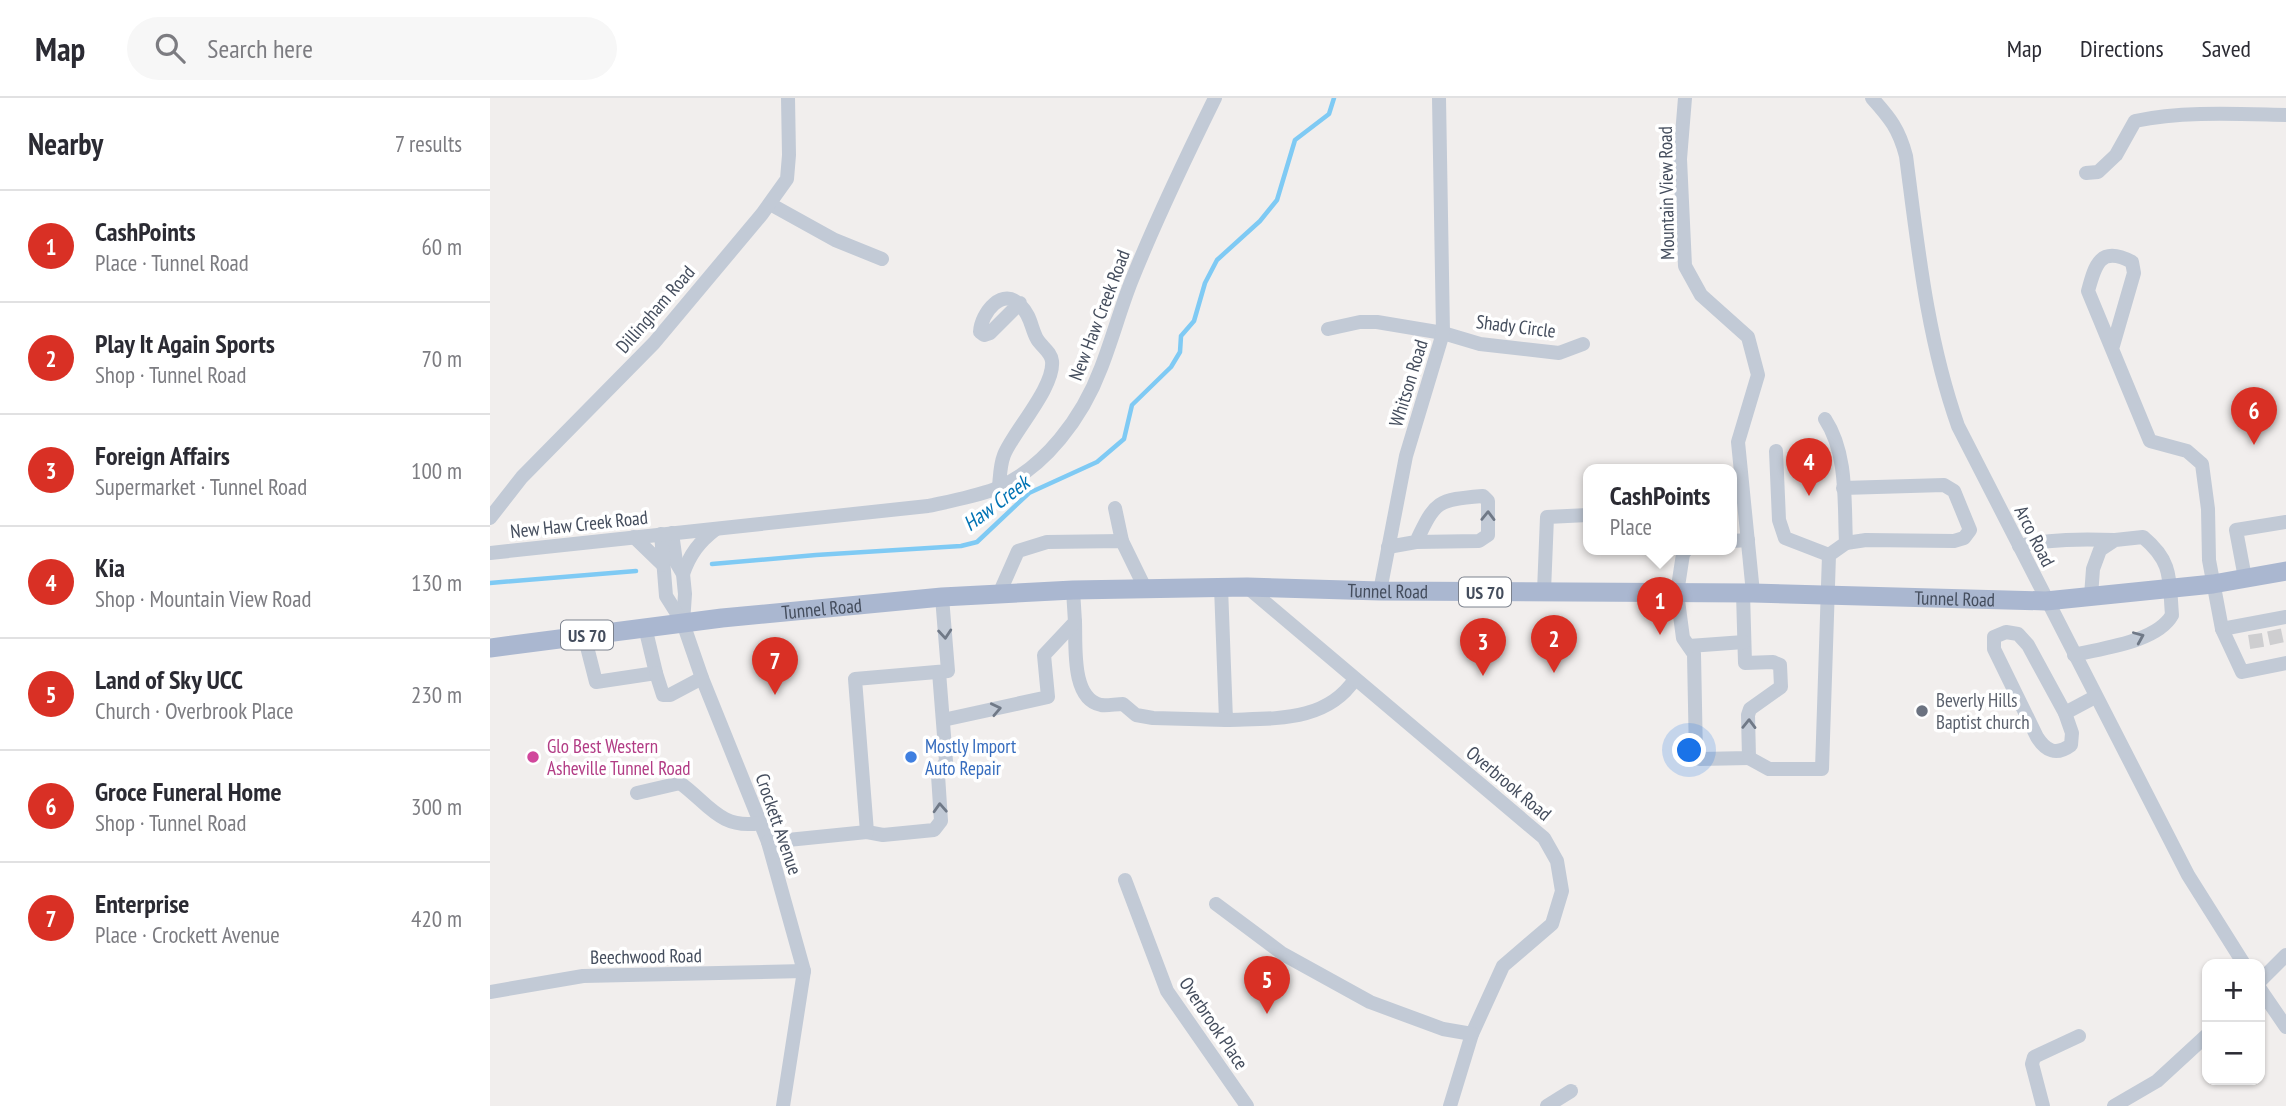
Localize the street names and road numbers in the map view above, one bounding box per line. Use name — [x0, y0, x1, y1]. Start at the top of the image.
street label: Mountain View Road — [1653, 126, 1679, 260]
street label: New Haw Creek Road — [1063, 246, 1135, 384]
street label: Dillingham Road — [610, 260, 700, 358]
street label: Shady Circle — [1475, 309, 1557, 343]
street label: Whitson Road — [1383, 337, 1433, 429]
street label: Arco Road — [2009, 501, 2061, 571]
street label: New Haw Creek Road — [509, 505, 649, 543]
street label: Tunnel Road — [1347, 578, 1428, 603]
road number: US 70 — [1459, 578, 1511, 606]
street label: Tunnel Road — [1914, 585, 1995, 612]
street label: Tunnel Road — [780, 593, 863, 624]
road number: US 70 — [561, 620, 613, 650]
street label: Overbrook Road — [1462, 740, 1556, 826]
street label: Crockett Avenue — [750, 770, 808, 878]
street label: Beechwood Road — [590, 943, 702, 969]
street label: Overbrook Place — [1174, 972, 1254, 1074]

